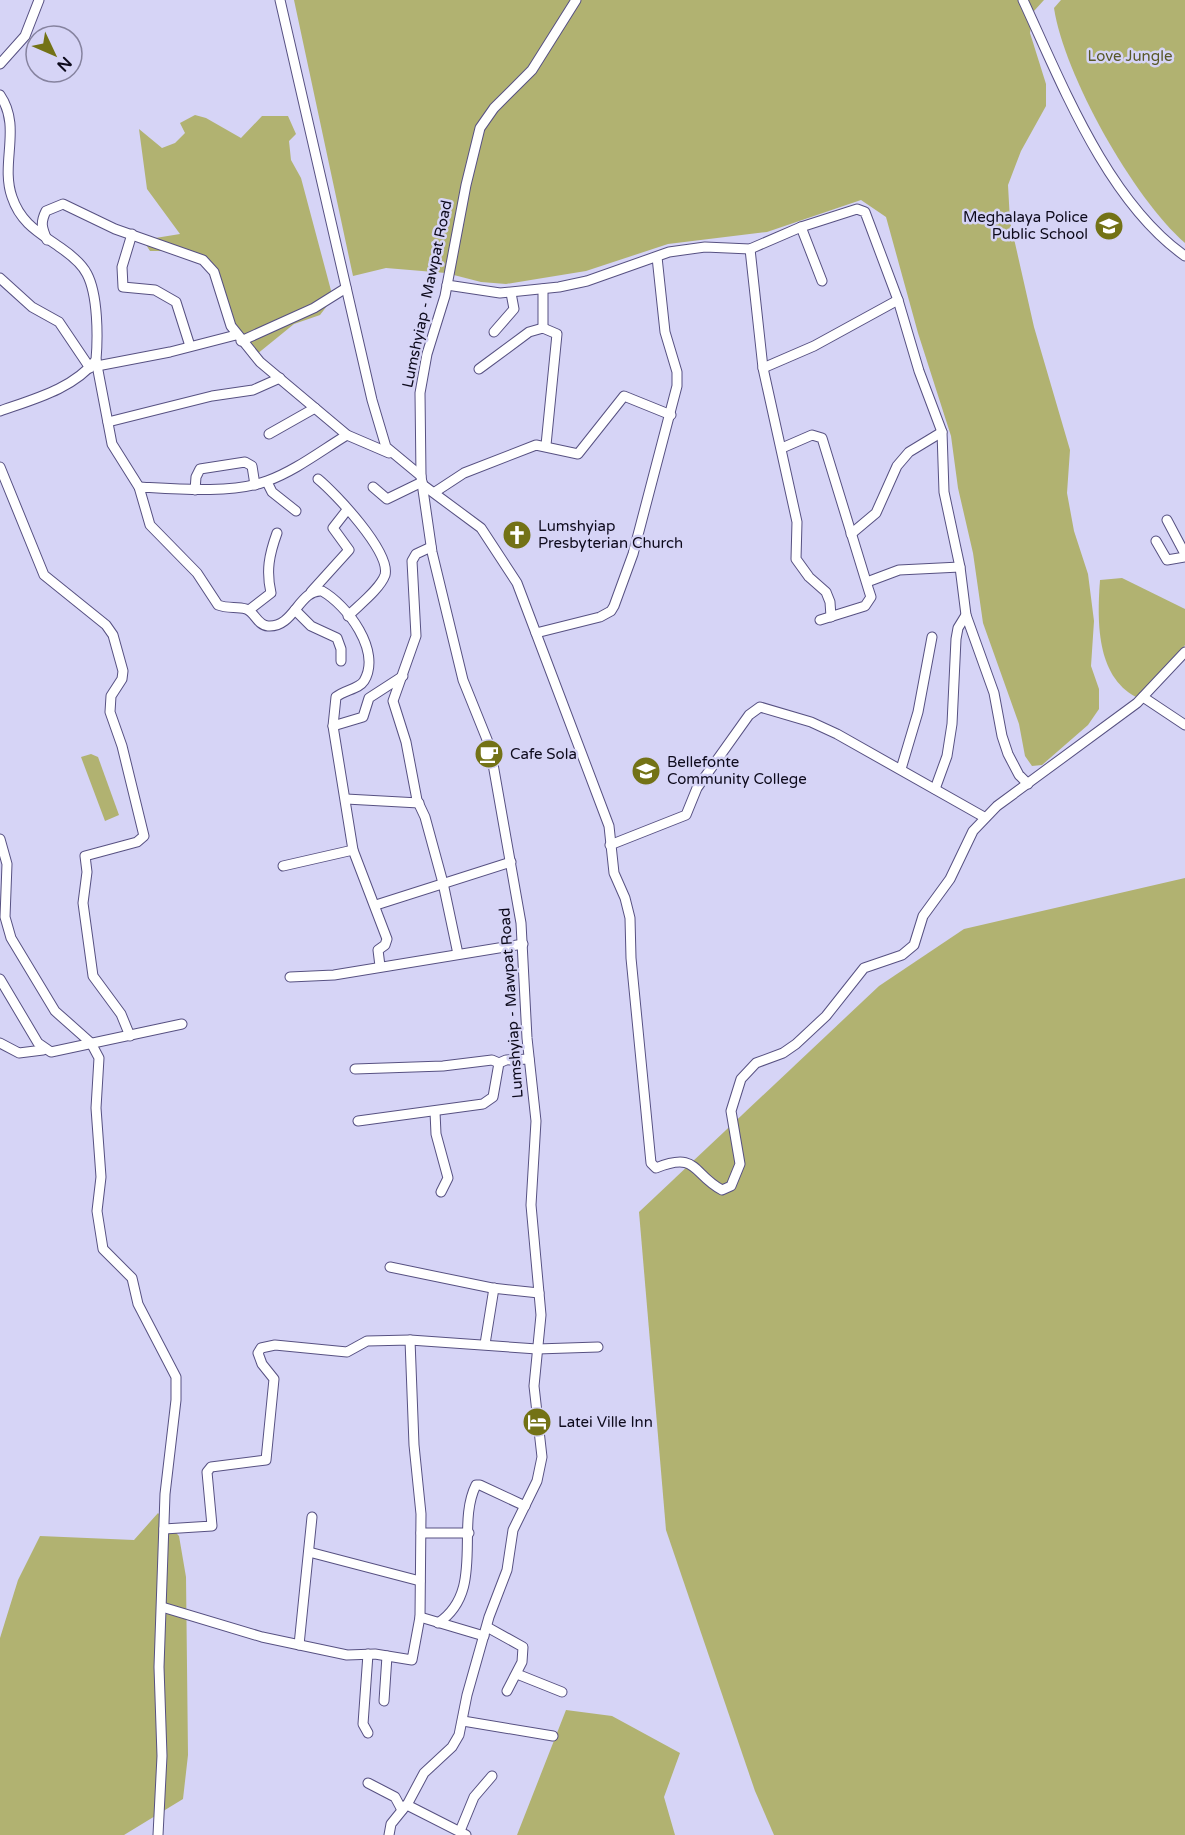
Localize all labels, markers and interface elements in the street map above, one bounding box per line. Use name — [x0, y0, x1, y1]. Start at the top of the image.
north arrow — [24, 24, 84, 84]
park label: Love Jungle — [1088, 47, 1172, 65]
text: N — [52, 52, 76, 75]
street label: Lumshyiap - Mawpat Road — [398, 199, 456, 389]
place label: Meghalaya Police Public School — [963, 208, 1088, 243]
school or university icon: Meghalaya Police Public School — [1093, 210, 1125, 242]
place label: Lumshyiap Presbyterian Church — [538, 517, 683, 552]
church icon: Lumshyiap Presbyterian Church — [501, 519, 533, 551]
cafe icon: Cafe Sola — [473, 738, 505, 770]
place label: Cafe Sola — [510, 745, 577, 763]
place label: Bellefonte Community College — [667, 753, 807, 788]
school or university icon: Bellefonte Community College — [630, 755, 662, 787]
street label: Lumshyiap - Mawpat Road — [495, 907, 527, 1099]
hotel icon: Latei Ville Inn — [521, 1406, 553, 1438]
place label: Latei Ville Inn — [558, 1413, 653, 1431]

